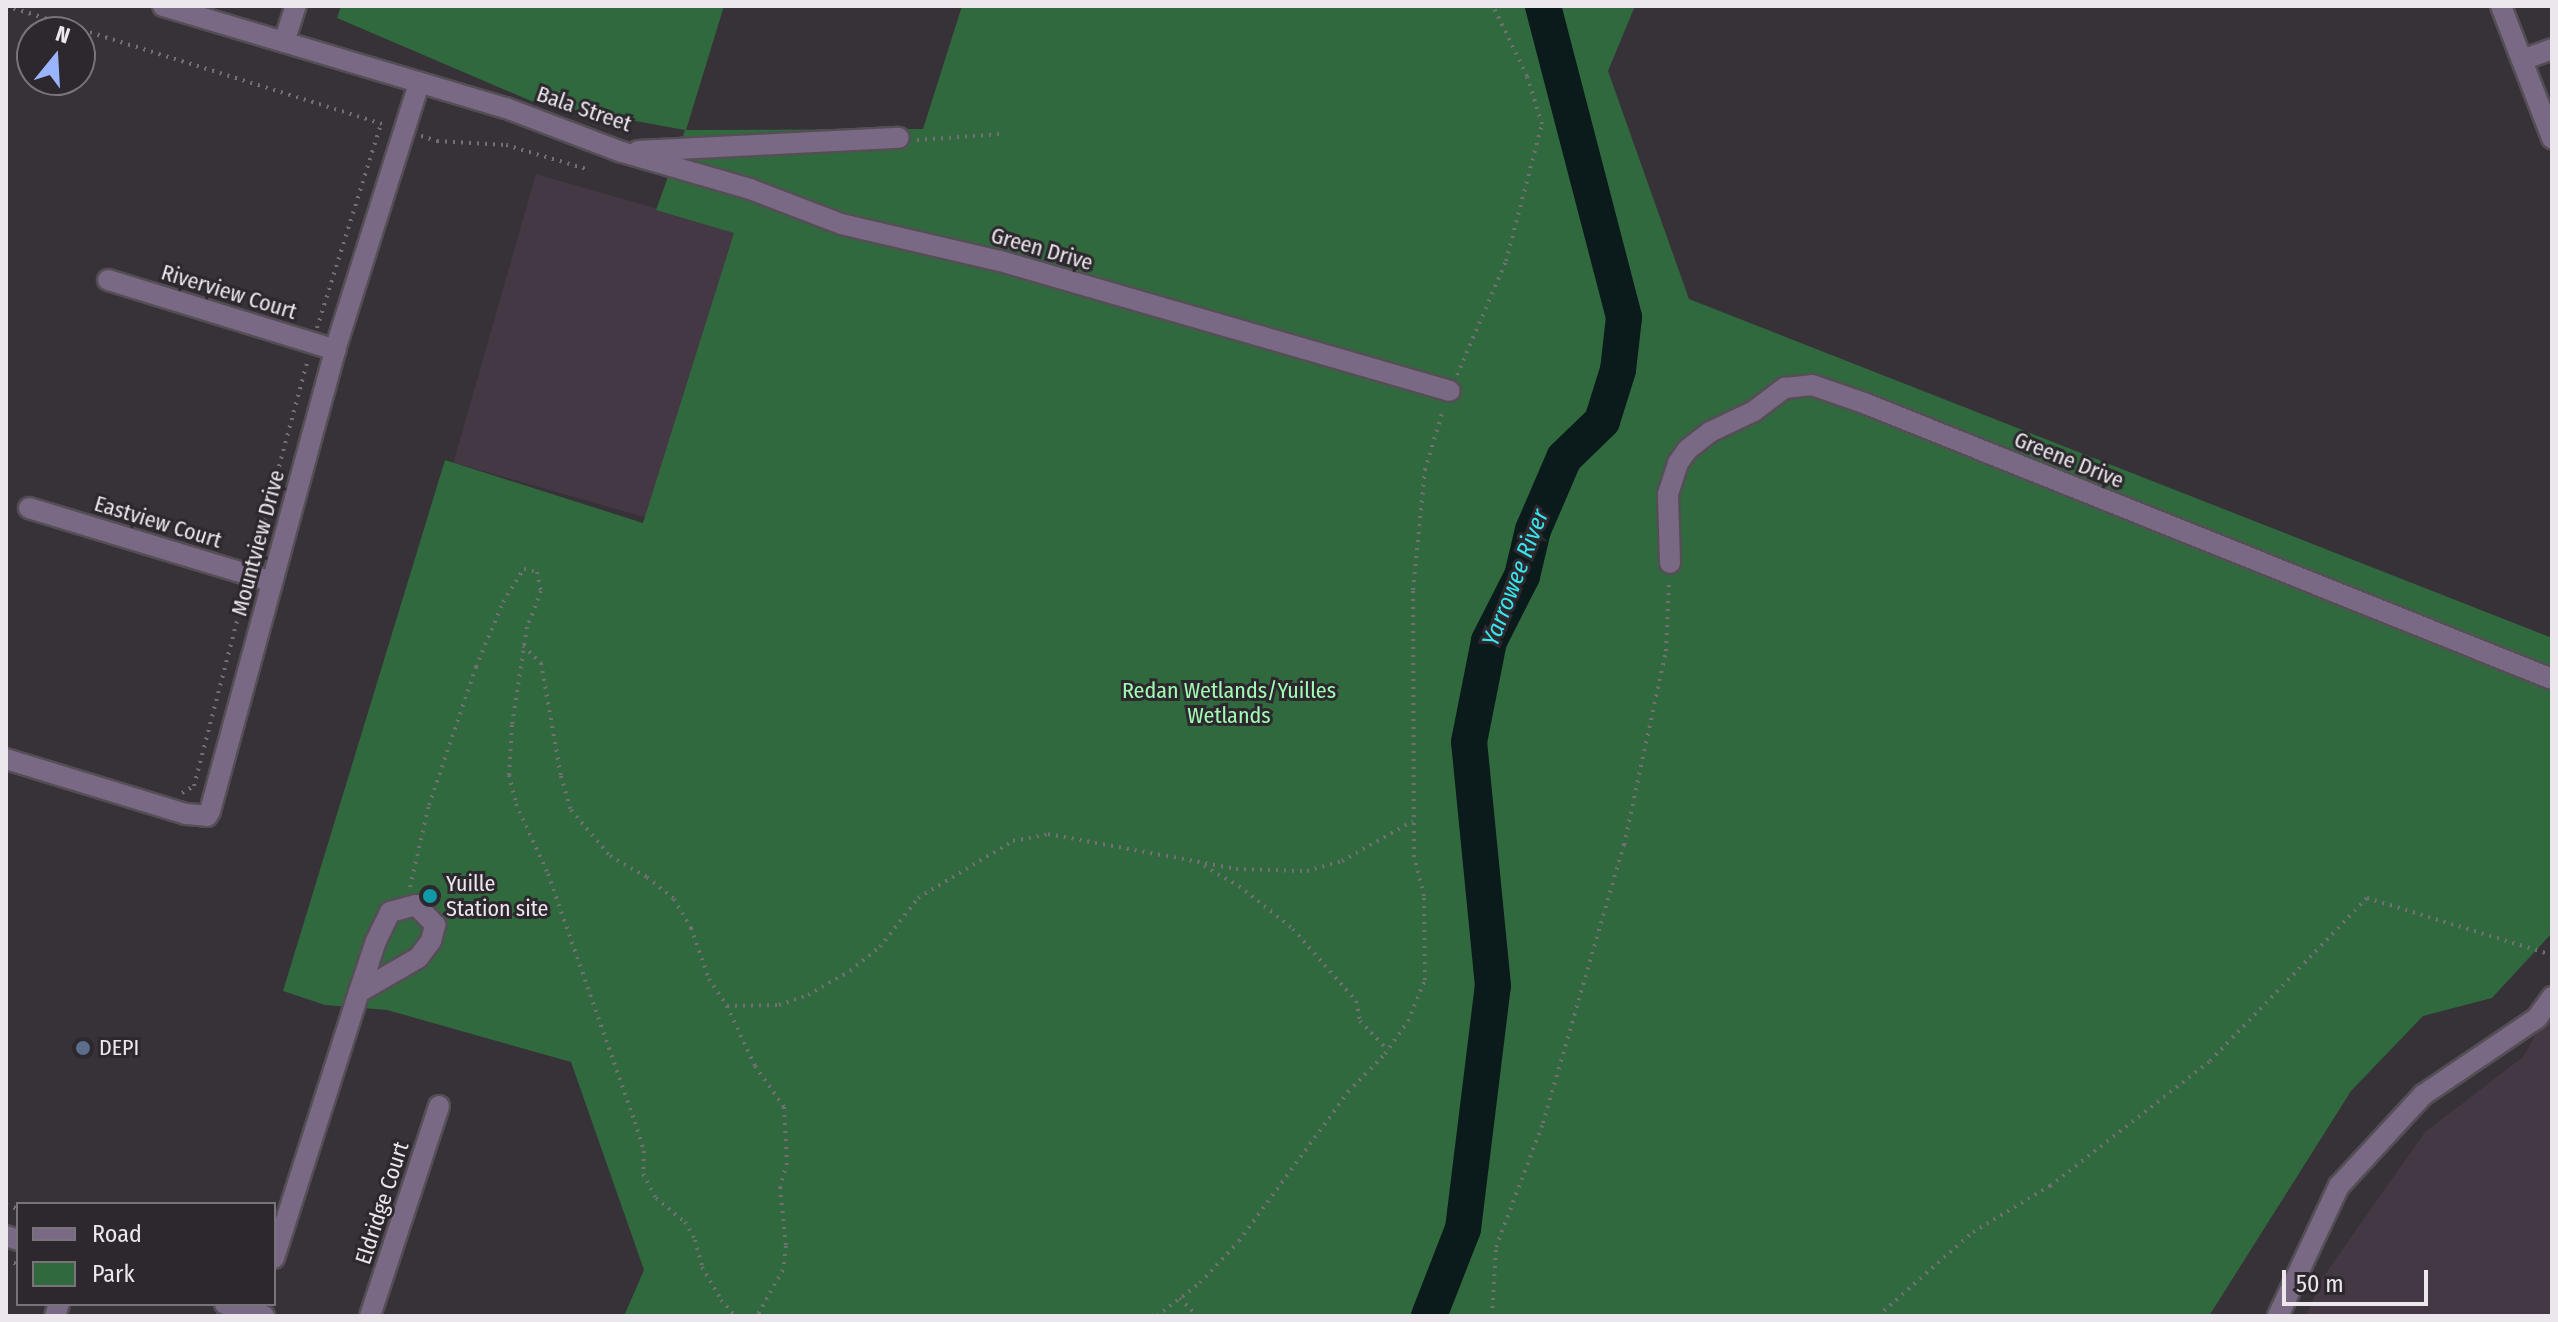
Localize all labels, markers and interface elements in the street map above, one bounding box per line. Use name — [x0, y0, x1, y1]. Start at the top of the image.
north arrow — [16, 16, 96, 96]
text: N — [53, 20, 73, 49]
street label: Bala Street — [533, 81, 635, 137]
street label: Green Drive — [988, 222, 1096, 276]
street label: Riverview Court — [158, 259, 300, 325]
street label: Greene Drive — [2010, 426, 2128, 494]
street label: Mountview Drive — [226, 467, 290, 619]
street label: Eastview Court — [91, 490, 225, 554]
water label: Yarrowee River — [1477, 505, 1555, 651]
park label: Redan Wetlands/Yuilles Wetlands — [1122, 677, 1336, 728]
place label: Yuille Station site — [446, 870, 548, 922]
marker: Yuille Station site — [421, 887, 439, 905]
place label: DEPI — [99, 1035, 139, 1061]
marker: DEPI — [74, 1039, 92, 1057]
street label: Eldridge Court — [350, 1138, 414, 1268]
legend — [16, 1202, 276, 1306]
text: Road — [92, 1220, 142, 1248]
scale bar — [2286, 1254, 2432, 1304]
text: Park — [92, 1260, 135, 1288]
text: 50 m — [2296, 1270, 2344, 1298]

